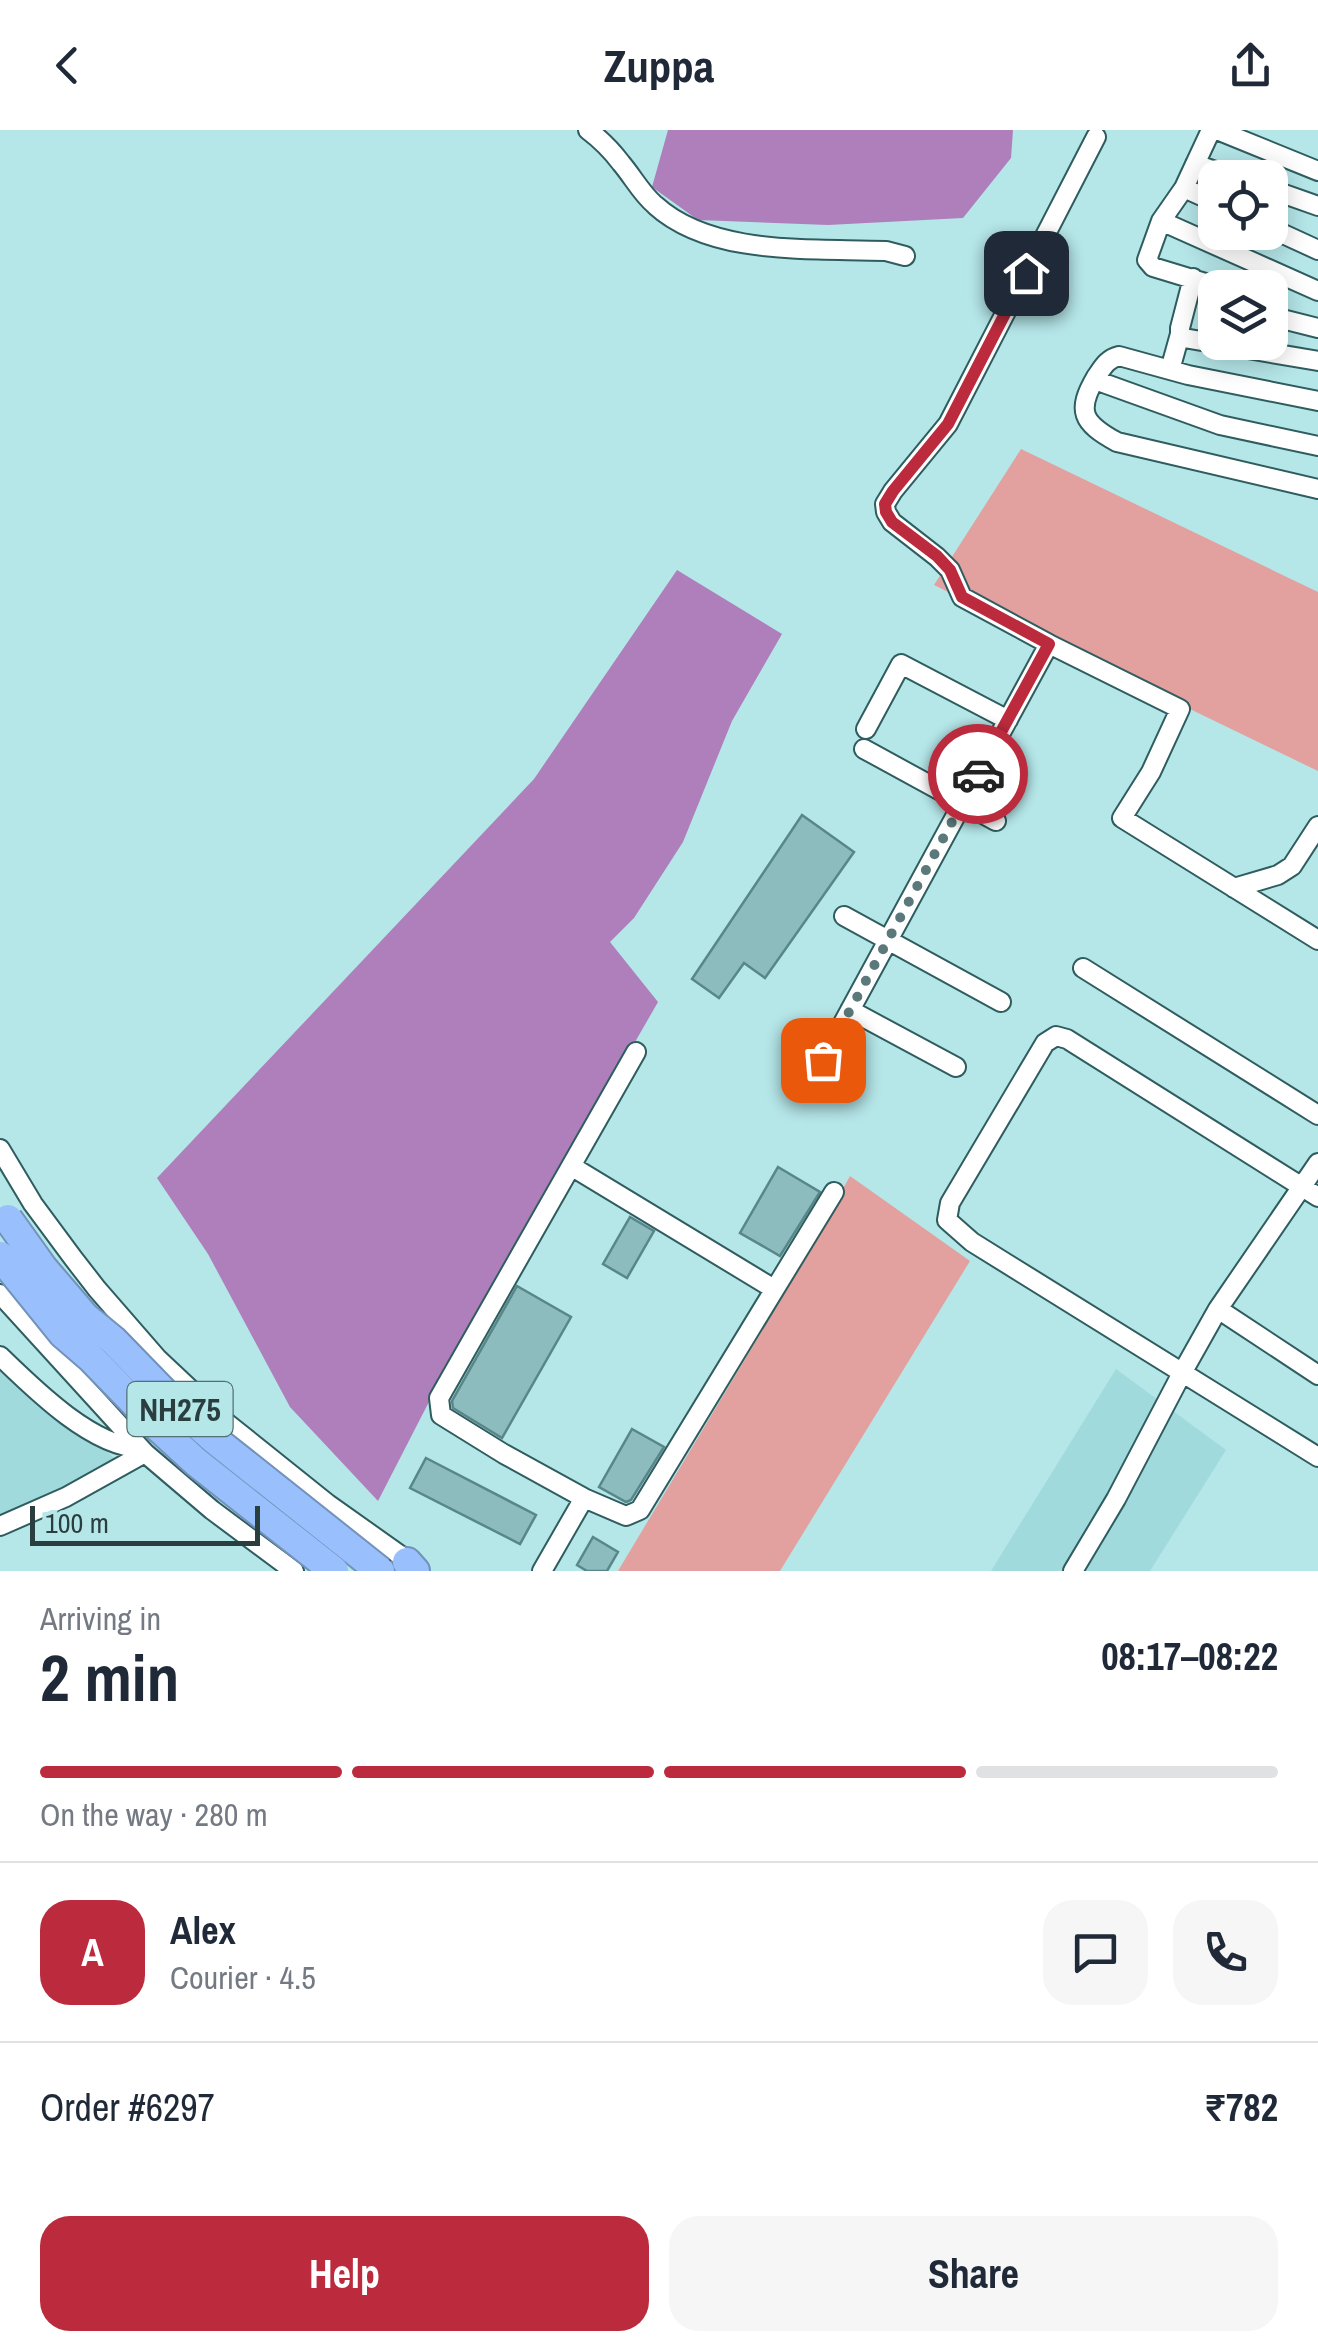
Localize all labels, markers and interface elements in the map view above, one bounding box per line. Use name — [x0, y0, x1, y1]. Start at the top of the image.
text: Zuppa — [604, 35, 714, 96]
icon: back — [40, 38, 95, 93]
icon: share — [1223, 38, 1278, 93]
map controls — [1198, 160, 1288, 360]
button: locate — [1198, 160, 1288, 250]
pin — [984, 231, 1069, 316]
icon: home — [999, 246, 1054, 301]
button: layers — [1198, 270, 1288, 360]
courier — [928, 724, 1028, 824]
icon: car — [951, 747, 1006, 802]
pin — [781, 1018, 866, 1103]
icon: bag — [796, 1033, 851, 1088]
road number: NH275 — [128, 1382, 232, 1436]
scale bar — [30, 1501, 260, 1546]
text: 100 m — [45, 1504, 109, 1542]
text: Arriving in — [40, 1597, 161, 1640]
text: 08:17–08:22 — [1101, 1631, 1278, 1682]
text: 2 min — [40, 1634, 179, 1721]
text: On the way · 280 m — [40, 1793, 268, 1836]
button: chat — [1043, 1900, 1148, 2005]
button: phone — [1173, 1900, 1278, 2005]
text: Alex — [170, 1905, 236, 1956]
text: A — [81, 1927, 104, 1978]
text: Courier · 4.5 — [170, 1956, 316, 1999]
text: Order #6297 — [40, 2082, 215, 2133]
text: ₹782 — [1204, 2082, 1278, 2133]
button: Help — [40, 2216, 649, 2331]
button: Share — [669, 2216, 1278, 2331]

